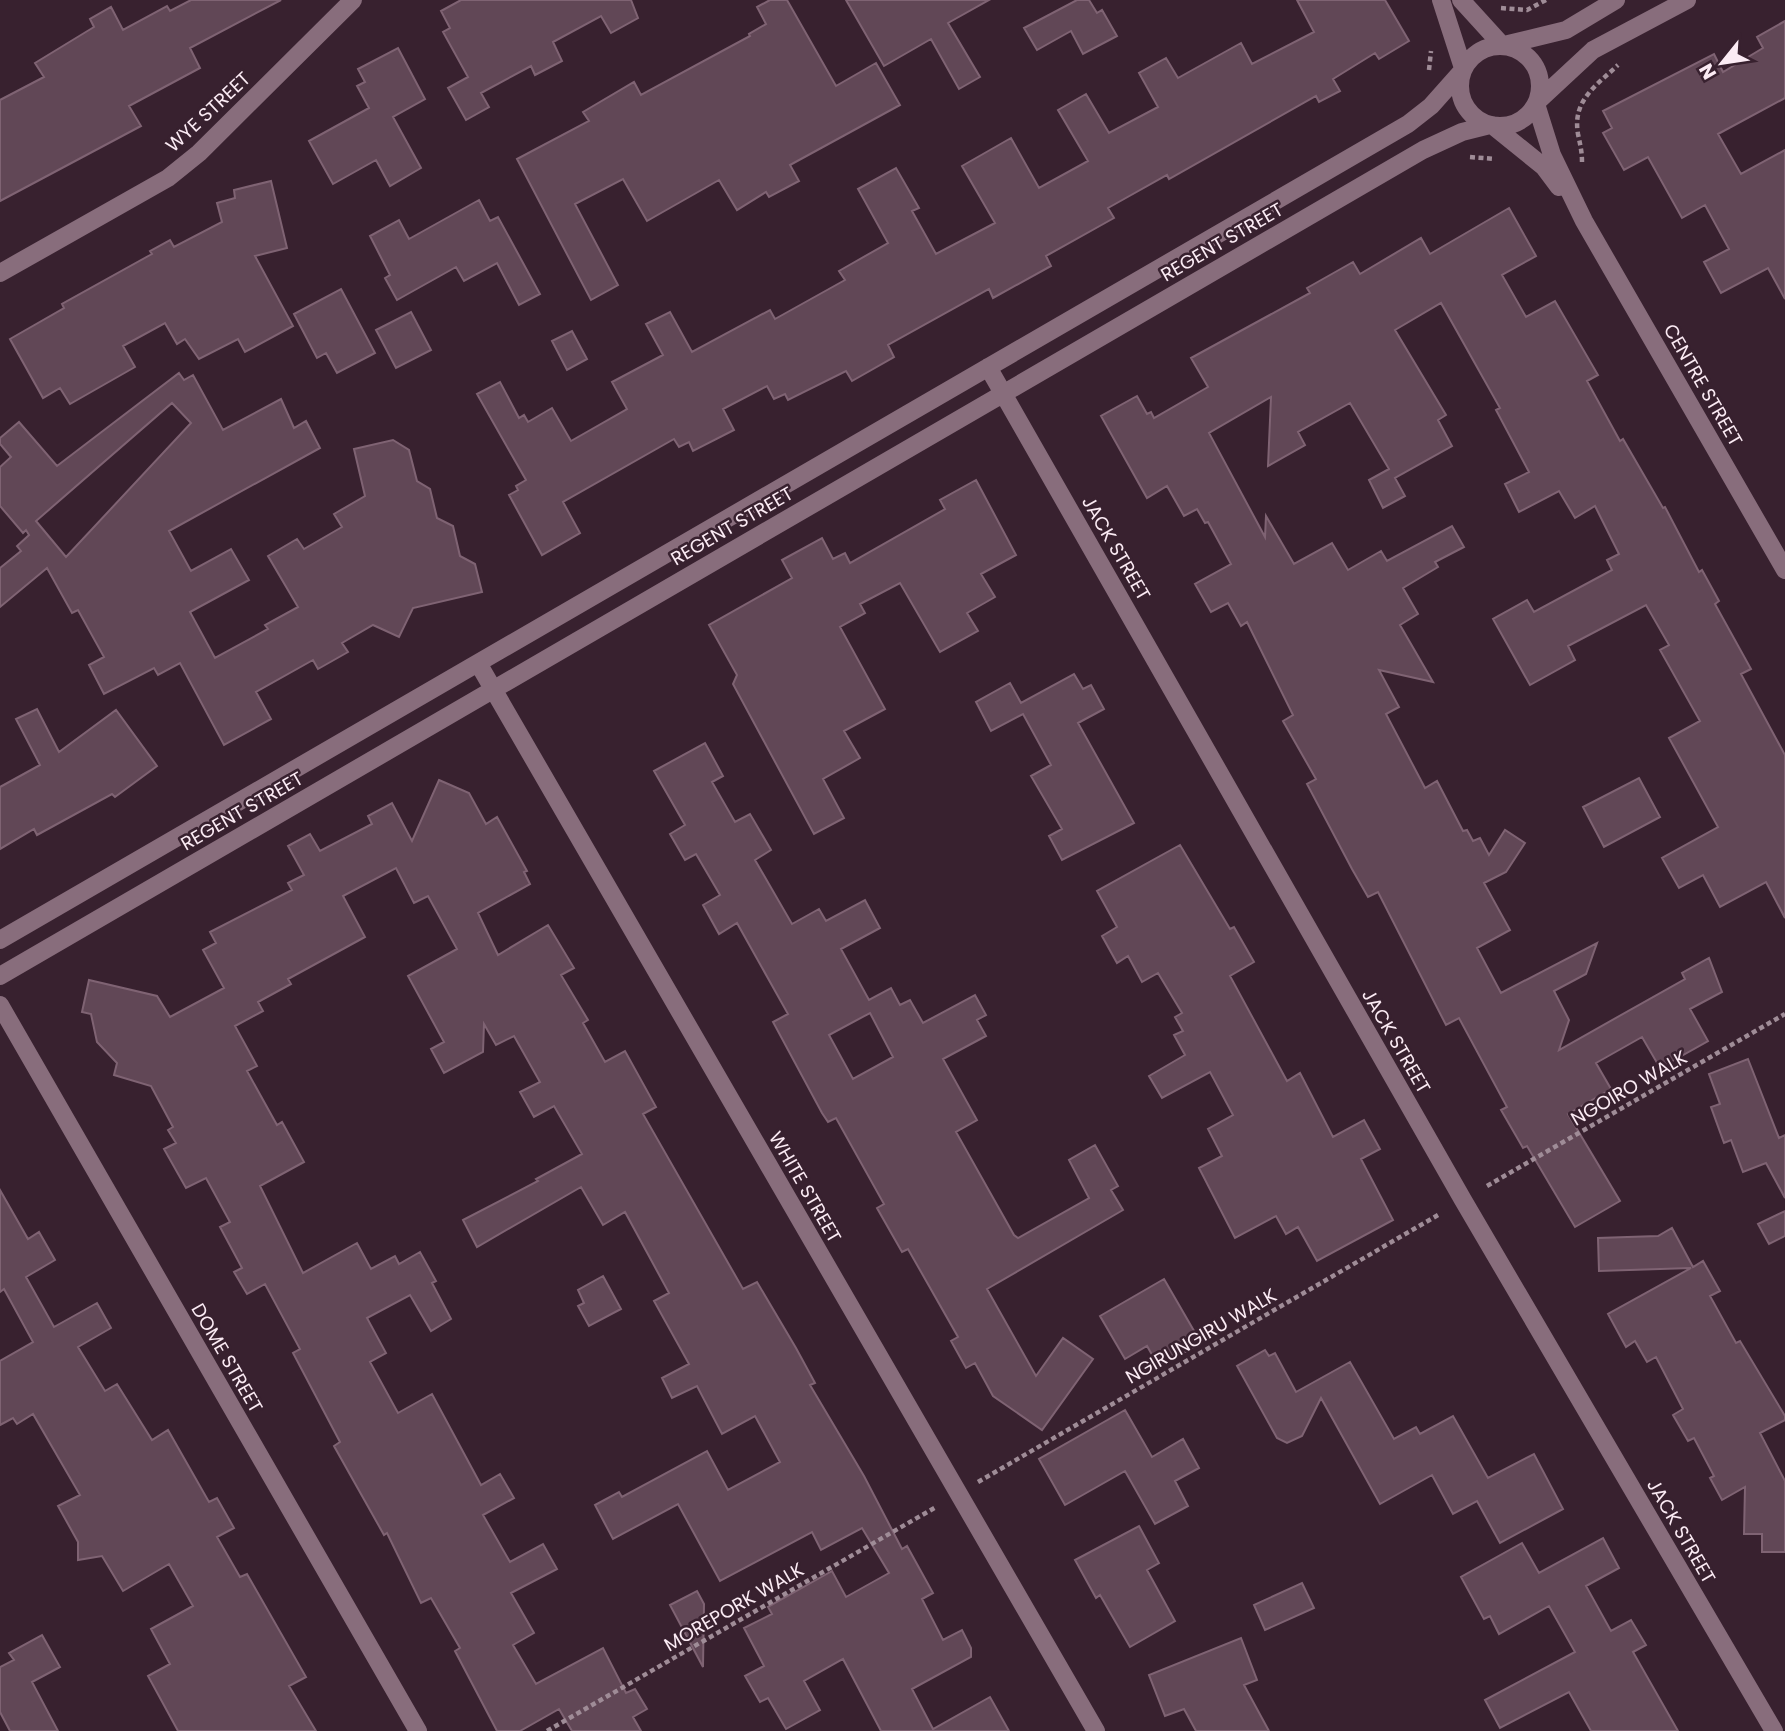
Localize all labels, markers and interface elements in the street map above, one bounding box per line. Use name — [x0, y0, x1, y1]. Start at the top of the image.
north arrow — [1687, 28, 1757, 98]
text: N — [1692, 58, 1723, 84]
street label: WYE STREET — [160, 66, 256, 158]
street label: REGENT STREET — [1156, 196, 1288, 288]
street label: CENTRE STREET — [1657, 319, 1749, 451]
street label: REGENT STREET — [666, 480, 798, 572]
street label: JACK STREET — [1075, 491, 1157, 605]
street label: REGENT STREET — [176, 765, 308, 857]
street label: JACK STREET — [1355, 984, 1437, 1098]
street label: NGOIRO WALK — [1566, 1044, 1692, 1132]
street label: WHITE STREET — [762, 1126, 848, 1248]
street label: NGIRUNGIRU WALK — [1120, 1282, 1282, 1390]
street label: DOME STREET — [185, 1298, 269, 1418]
street label: JACK STREET — [1640, 1474, 1722, 1588]
street label: MOREPORK WALK — [659, 1556, 809, 1658]

